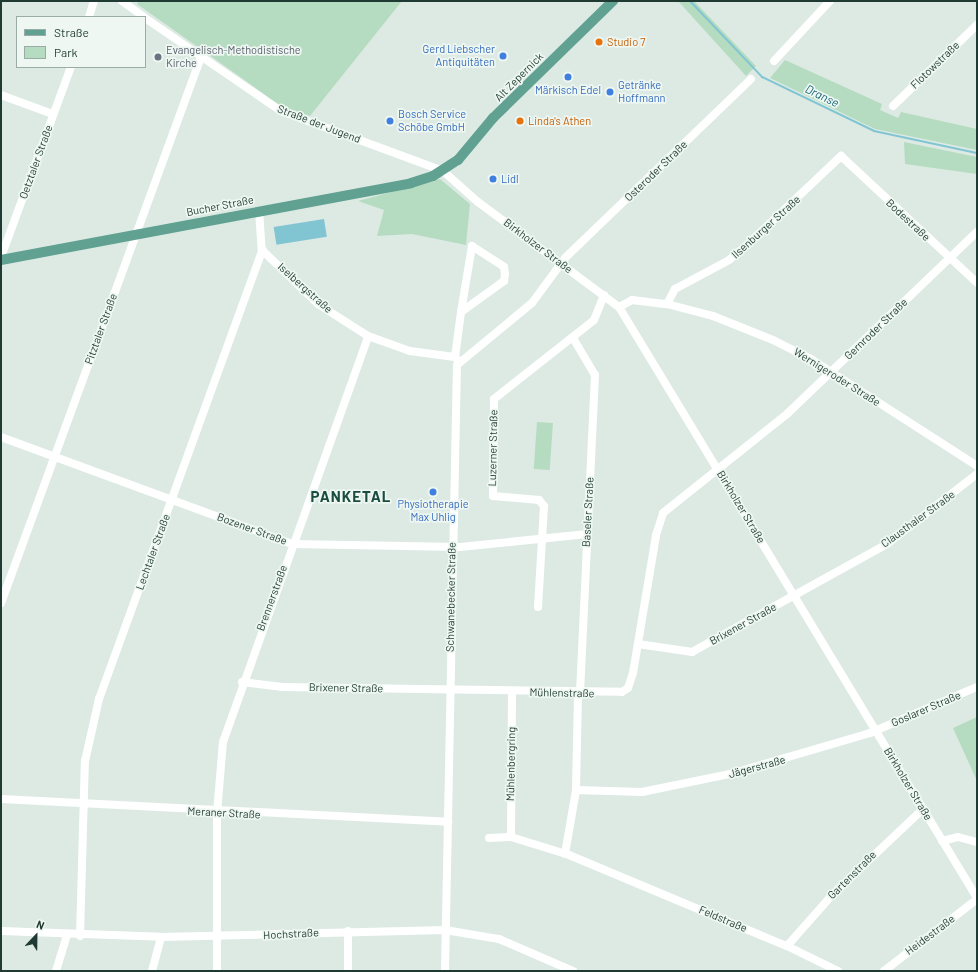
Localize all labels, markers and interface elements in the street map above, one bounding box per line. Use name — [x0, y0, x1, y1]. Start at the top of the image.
legend — [16, 16, 146, 68]
text: Straße — [54, 25, 89, 39]
place label: Studio 7 — [607, 35, 646, 49]
marker: Studio 7 — [594, 37, 604, 47]
street label: Flotowstraße — [908, 38, 962, 92]
place label: Gerd Liebscher Antiquitäten — [423, 43, 495, 69]
place label: Evangelisch-Methodistische Kirche — [166, 44, 301, 70]
text: Park — [54, 45, 78, 59]
street label: Alt Zepernick — [492, 50, 546, 104]
marker: Gerd Liebscher Antiquitäten — [498, 51, 508, 61]
marker: Evangelisch-Methodistische Kirche — [153, 52, 163, 62]
marker: Märkisch Edel — [563, 72, 573, 82]
place label: Getränke Hoffmann — [618, 79, 666, 105]
water label: Dranse — [803, 82, 841, 110]
place label: Märkisch Edel — [535, 83, 601, 97]
marker: Getränke Hoffmann — [605, 87, 615, 97]
street label: Straße der Jugend — [275, 102, 363, 146]
place label: Bosch Service Schöbe GmbH — [398, 108, 466, 134]
place label: Linda's Athen — [528, 114, 591, 128]
marker: Bosch Service Schöbe GmbH — [385, 116, 395, 126]
marker: Linda's Athen — [515, 116, 525, 126]
street label: Oetztaler Straße — [17, 123, 55, 201]
street label: Osteroder Straße — [622, 138, 690, 204]
place label: Lidl — [501, 172, 519, 186]
marker: Lidl — [488, 174, 498, 184]
street label: Bucher Straße — [185, 193, 255, 219]
street label: Ilsenburger Straße — [729, 193, 803, 261]
street label: Bodestraße — [883, 196, 933, 244]
street label: Birkholzer Straße — [501, 216, 575, 276]
street label: Iselbergstraße — [275, 260, 335, 316]
street label: Pitztaler Straße — [82, 292, 120, 366]
street label: Gernroder Straße — [842, 296, 910, 362]
street label: Wernigeroder Straße — [791, 345, 883, 409]
street label: Luzerner Straße — [486, 409, 500, 487]
street label: Birkholzer Straße — [714, 468, 768, 546]
street label: Baseler Straße — [580, 477, 596, 547]
marker: Physiotherapie Max Uhlig — [428, 487, 438, 497]
district label: PANKETAL — [311, 488, 391, 506]
street label: Clausthaler Straße — [878, 488, 958, 550]
place label: Physiotherapie Max Uhlig — [397, 498, 469, 524]
street label: Bozener Straße — [215, 510, 289, 548]
street label: Lechtaler Straße — [133, 512, 173, 592]
street label: Schwanebecker Straße — [443, 542, 459, 652]
street label: Brennerstraße — [254, 563, 290, 633]
street label: Brixener Straße — [707, 600, 779, 648]
street label: Brixener Straße — [309, 681, 383, 695]
street label: Mühlenstraße — [529, 686, 595, 700]
street label: Goslarer Straße — [889, 688, 963, 730]
street label: Mühlenbergring — [504, 727, 518, 801]
street label: Birkholzer Straße — [881, 745, 935, 823]
street label: Jägerstraße — [727, 753, 787, 781]
street label: Meraner Straße — [187, 804, 261, 822]
street label: Gartenstraße — [825, 848, 879, 902]
street label: Feldstraße — [697, 903, 749, 935]
street label: Heidestraße — [903, 912, 957, 958]
north arrow — [16, 916, 56, 956]
text: N — [35, 917, 47, 932]
street label: Hochstraße — [263, 926, 319, 942]

